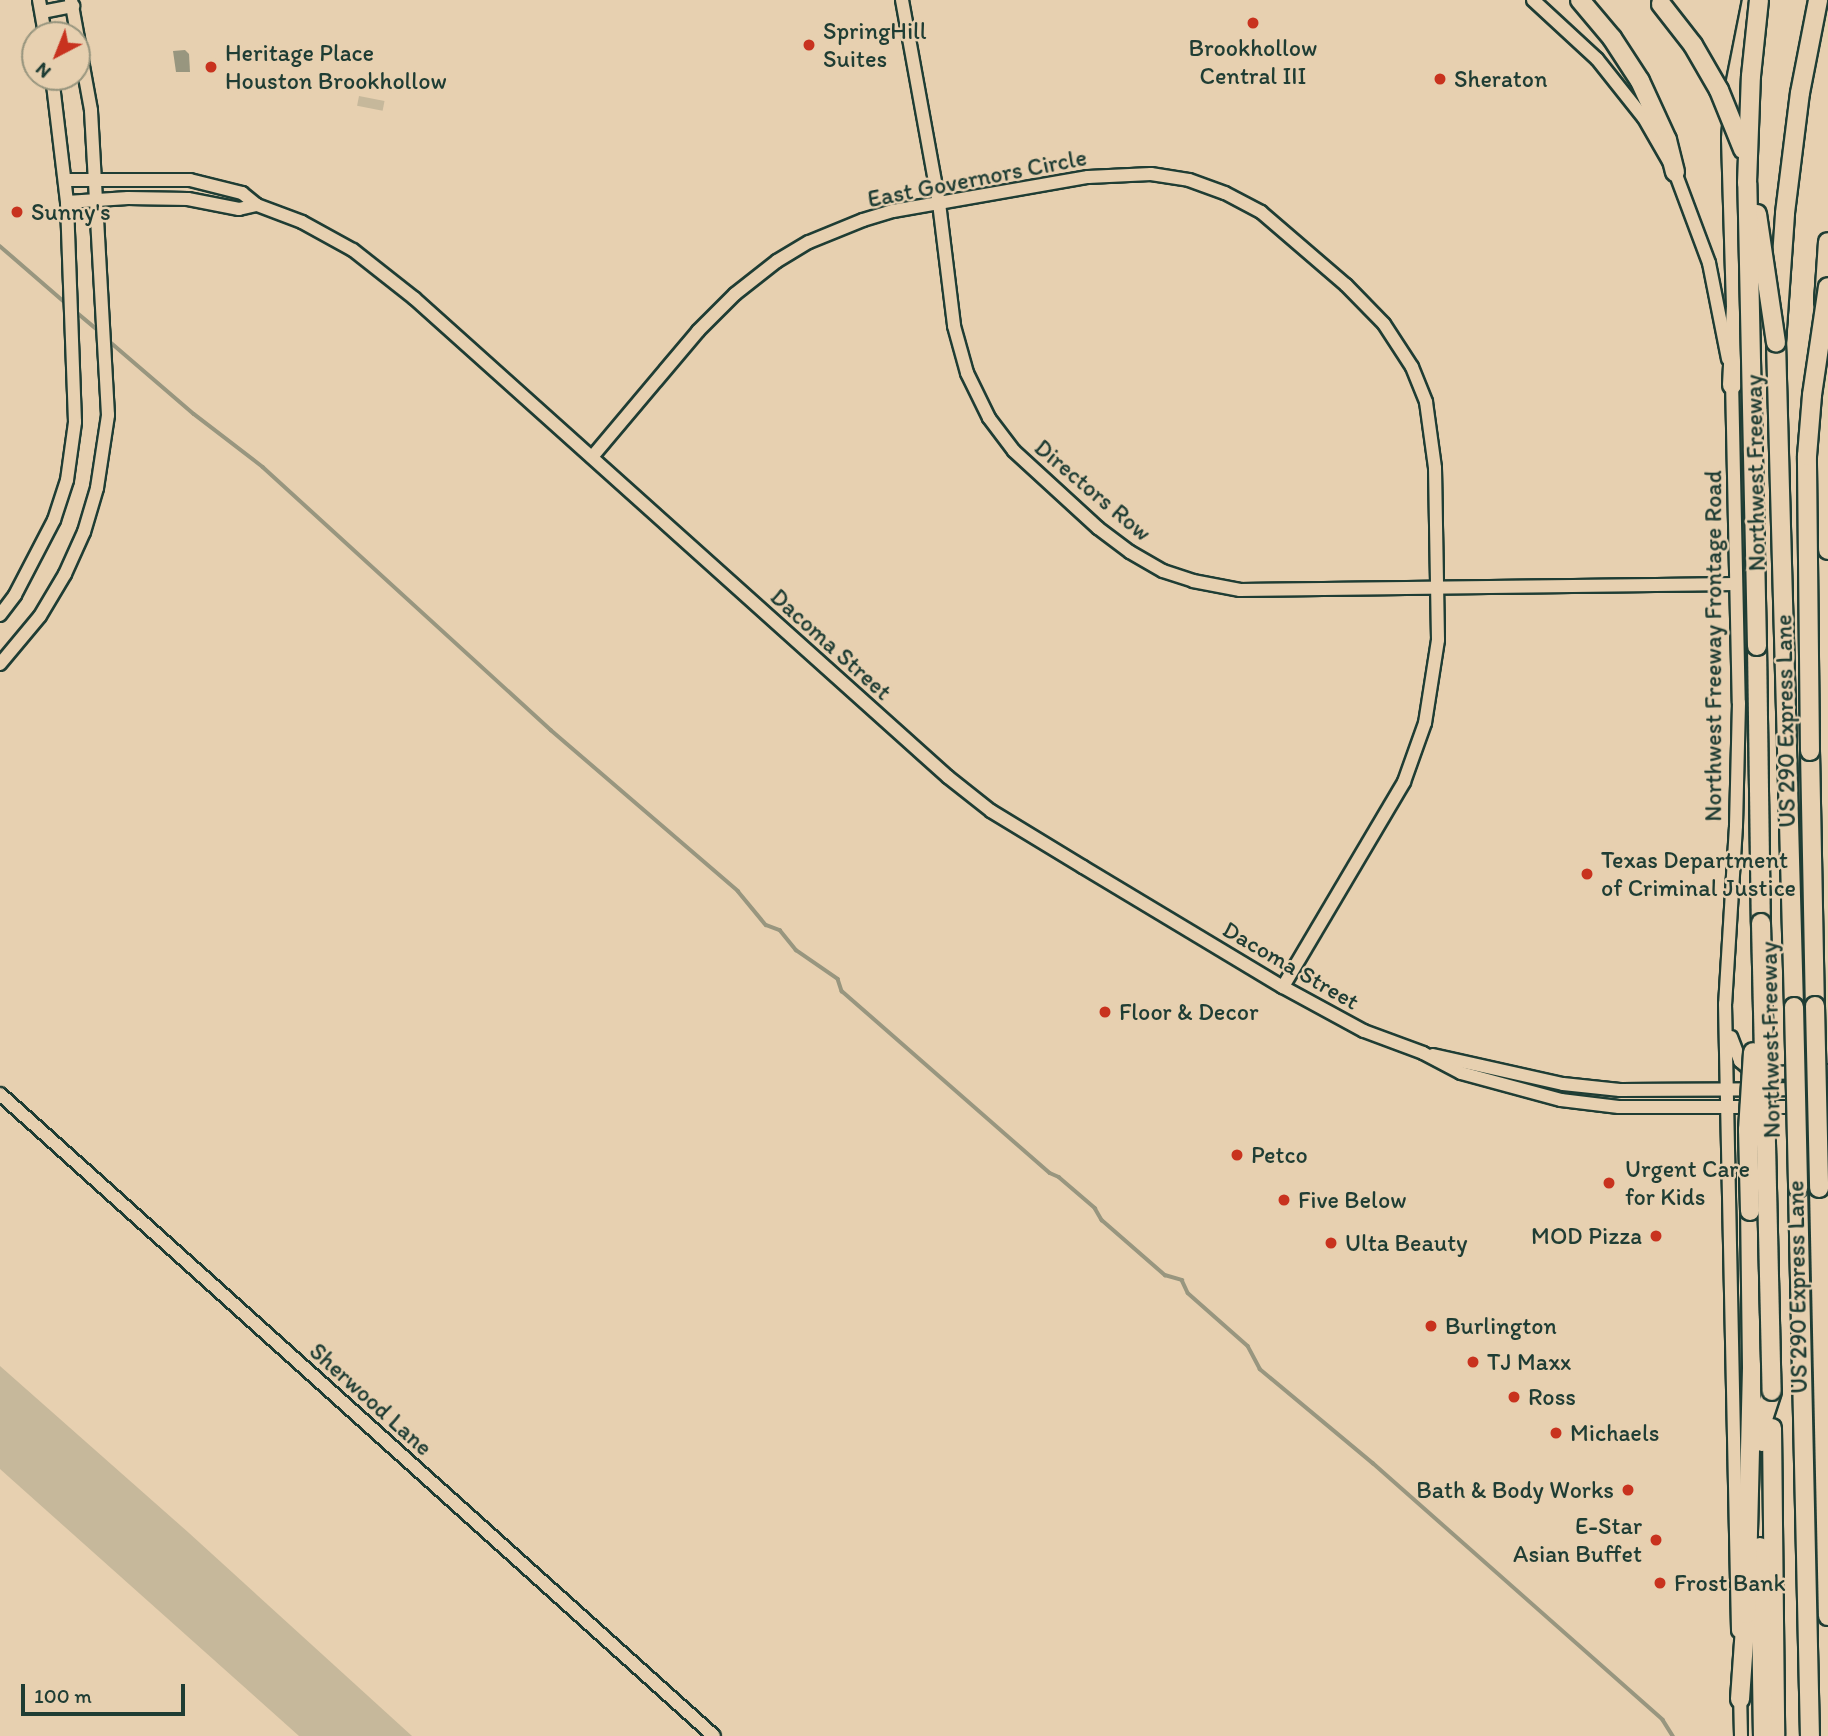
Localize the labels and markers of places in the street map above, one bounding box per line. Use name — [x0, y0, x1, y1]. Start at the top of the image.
marker: Brookhollow Central III — [1245, 15, 1261, 31]
place label: SpringHill Suites — [823, 17, 927, 73]
place label: Brookhollow Central III — [1189, 34, 1317, 90]
marker: SpringHill Suites — [801, 37, 817, 53]
place label: Heritage Place Houston Brookhollow — [225, 39, 447, 95]
marker: Heritage Place Houston Brookhollow — [203, 59, 219, 75]
place label: Sheraton — [1454, 65, 1547, 93]
marker: Sheraton — [1432, 71, 1448, 87]
place label: Sunny's — [31, 198, 111, 226]
marker: Sunny's — [9, 204, 25, 220]
place label: Texas Department of Criminal Justice — [1601, 846, 1796, 902]
marker: Texas Department of Criminal Justice — [1579, 866, 1595, 882]
place label: Floor & Decor — [1119, 998, 1258, 1026]
marker: Floor & Decor — [1097, 1004, 1113, 1020]
place label: Petco — [1251, 1141, 1308, 1169]
marker: Petco — [1229, 1147, 1245, 1163]
place label: Urgent Care for Kids — [1625, 1155, 1751, 1211]
marker: Urgent Care for Kids — [1599, 1173, 1619, 1193]
place label: Five Below — [1298, 1186, 1407, 1214]
marker: Five Below — [1276, 1192, 1292, 1208]
place label: MOD Pizza — [1531, 1222, 1642, 1250]
marker: MOD Pizza — [1648, 1228, 1664, 1244]
place label: Ulta Beauty — [1345, 1229, 1467, 1257]
marker: Ulta Beauty — [1323, 1235, 1339, 1251]
place label: Burlington — [1445, 1312, 1557, 1340]
marker: Burlington — [1423, 1318, 1439, 1334]
place label: TJ Maxx — [1487, 1348, 1572, 1376]
marker: TJ Maxx — [1465, 1354, 1481, 1370]
place label: Ross — [1528, 1383, 1576, 1411]
marker: Ross — [1506, 1389, 1522, 1405]
place label: Michaels — [1570, 1419, 1659, 1447]
marker: Michaels — [1548, 1425, 1564, 1441]
place label: Bath & Body Works — [1416, 1476, 1614, 1504]
marker: Bath & Body Works — [1620, 1482, 1636, 1498]
place label: E-Star Asian Buffet — [1513, 1512, 1642, 1568]
marker: E-Star Asian Buffet — [1648, 1532, 1664, 1548]
place label: Frost Bank — [1674, 1569, 1787, 1597]
marker: Frost Bank — [1652, 1575, 1668, 1591]

